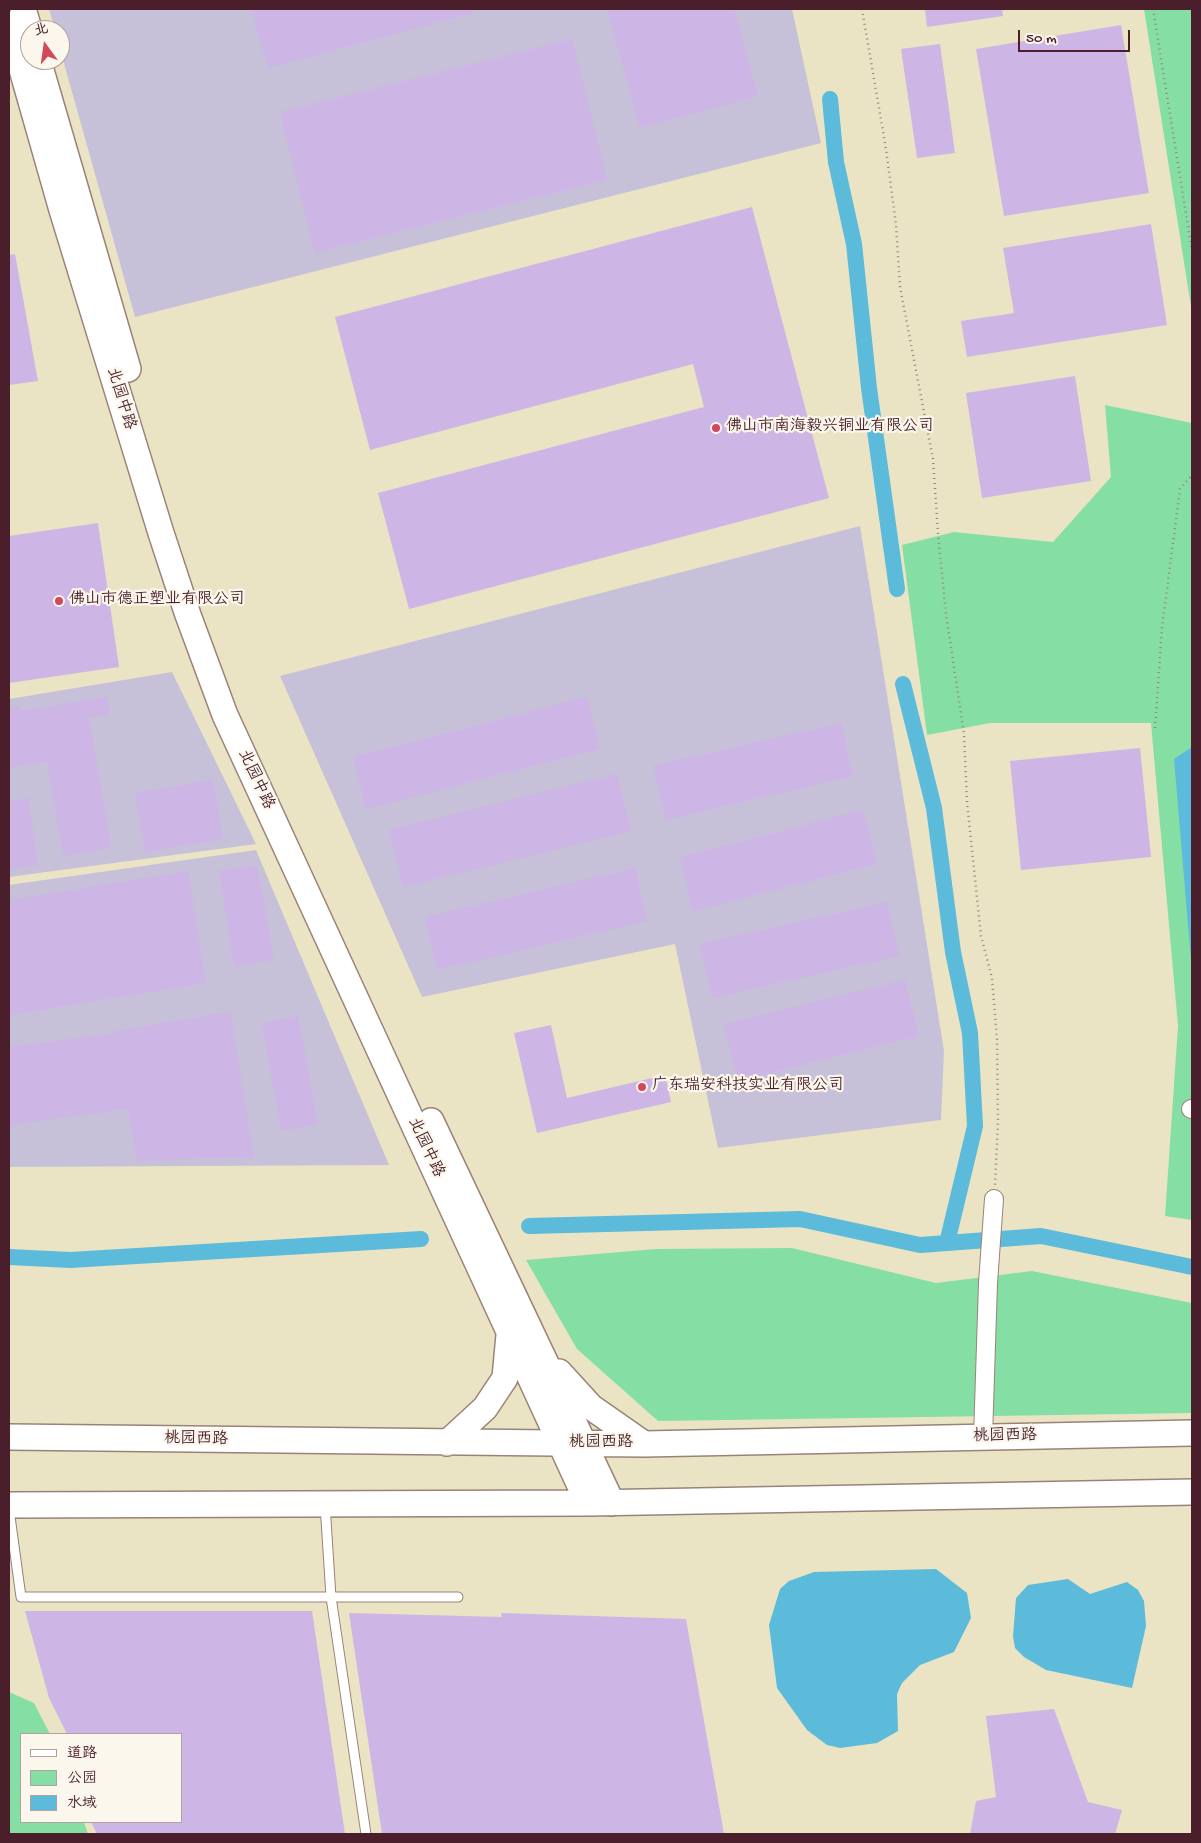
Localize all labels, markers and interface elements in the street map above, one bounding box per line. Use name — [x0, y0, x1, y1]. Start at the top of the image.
north arrow — [20, 20, 70, 70]
scale bar — [1021, 20, 1134, 52]
text: 北 — [33, 21, 50, 41]
text: 50 m — [1026, 30, 1057, 48]
street label: 北园中路 — [101, 366, 139, 432]
place label: 佛山市南海毅兴铜业有限公司 — [726, 418, 934, 438]
marker: 佛山市南海毅兴铜业有限公司 — [710, 422, 722, 434]
place label: 佛山市德正塑业有限公司 — [69, 591, 245, 611]
marker: 佛山市德正塑业有限公司 — [53, 595, 65, 607]
street label: 北园中路 — [233, 747, 277, 813]
place label: 广东瑞安科技实业有限公司 — [652, 1077, 844, 1097]
marker: 广东瑞安科技实业有限公司 — [636, 1081, 648, 1093]
street label: 北园中路 — [403, 1115, 447, 1181]
street label: 桃园西路 — [973, 1427, 1037, 1447]
street label: 桃园西路 — [164, 1430, 228, 1450]
street label: 桃园西路 — [569, 1434, 633, 1454]
legend — [20, 1733, 182, 1823]
text: 道路 — [67, 1745, 97, 1763]
text: 公园 — [67, 1770, 97, 1788]
text: 水域 — [67, 1795, 97, 1813]

